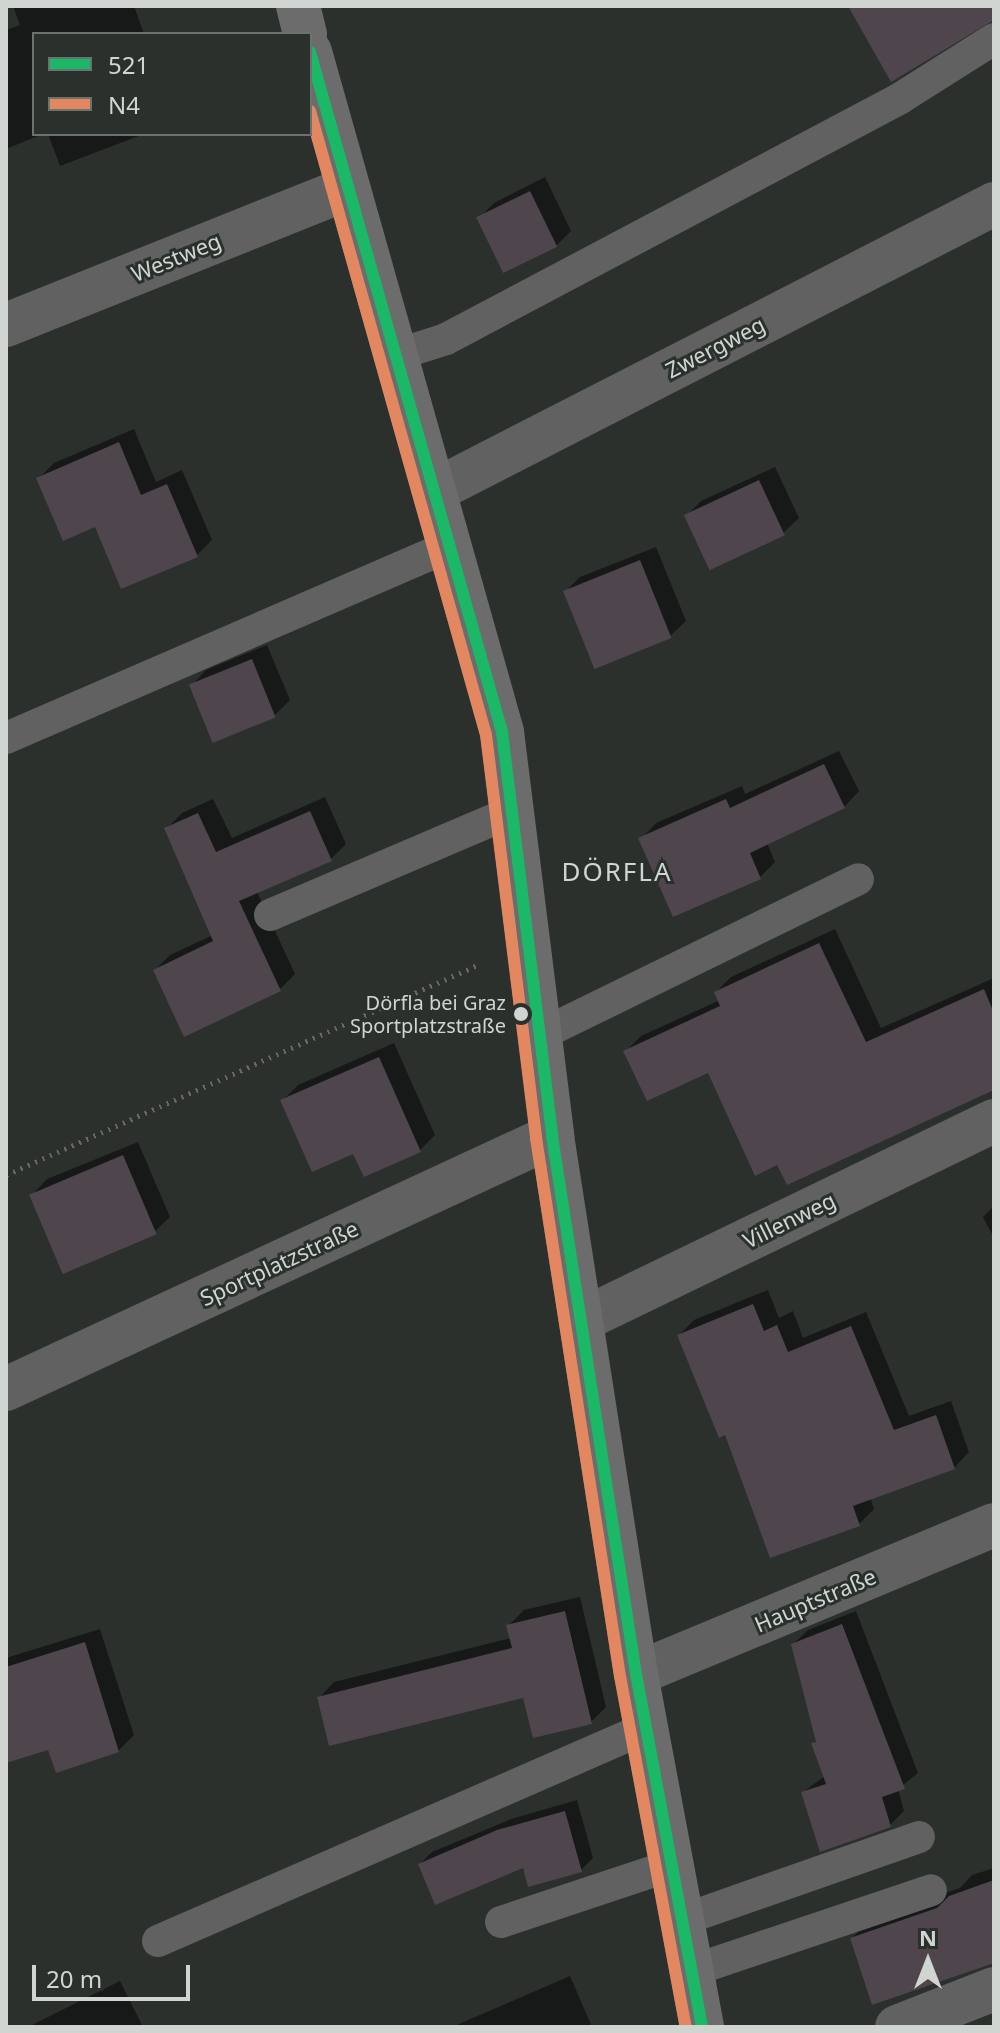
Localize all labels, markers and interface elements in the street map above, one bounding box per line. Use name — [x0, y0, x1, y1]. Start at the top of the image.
legend — [32, 32, 312, 136]
text: 521 — [108, 48, 149, 81]
text: N4 — [108, 88, 140, 121]
street label: Westweg — [127, 227, 225, 287]
street label: Zwergweg — [661, 311, 769, 383]
district label: DÖRFLA — [561, 856, 673, 888]
place label: Dörfla bei Graz Sportplatzstraße — [350, 990, 506, 1037]
marker: Dörfla bei Graz Sportplatzstraße — [513, 1006, 529, 1022]
street label: Villenweg — [739, 1186, 839, 1254]
street label: Sportplatzstraße — [196, 1215, 362, 1311]
street label: Hauptstraße — [750, 1563, 880, 1637]
north arrow — [888, 1921, 968, 2001]
text: N — [919, 1922, 937, 1952]
scale bar — [36, 1949, 194, 1999]
text: 20 m — [46, 1962, 102, 1995]

